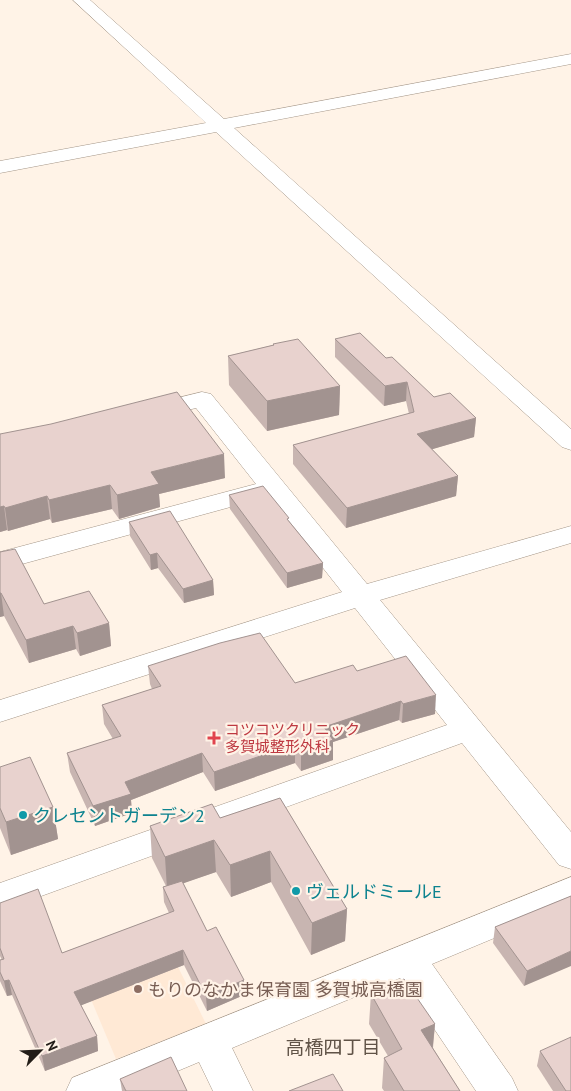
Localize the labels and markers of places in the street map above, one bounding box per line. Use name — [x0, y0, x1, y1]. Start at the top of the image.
place label: コツコツクリニック 多賀城整形外科 — [225, 720, 360, 756]
marker: コツコツクリニック 多賀城整形外科 — [207, 731, 221, 745]
place label: クレセントガーデン2 — [33, 804, 205, 827]
marker: クレセントガーデン2 — [17, 809, 29, 821]
place label: ヴェルドミールE — [306, 880, 442, 903]
marker: ヴェルドミールE — [290, 885, 302, 897]
place label: もりのなかま保育園 多賀城高橋園 — [148, 978, 423, 1001]
marker: もりのなかま保育園 多賀城高橋園 — [132, 983, 144, 995]

